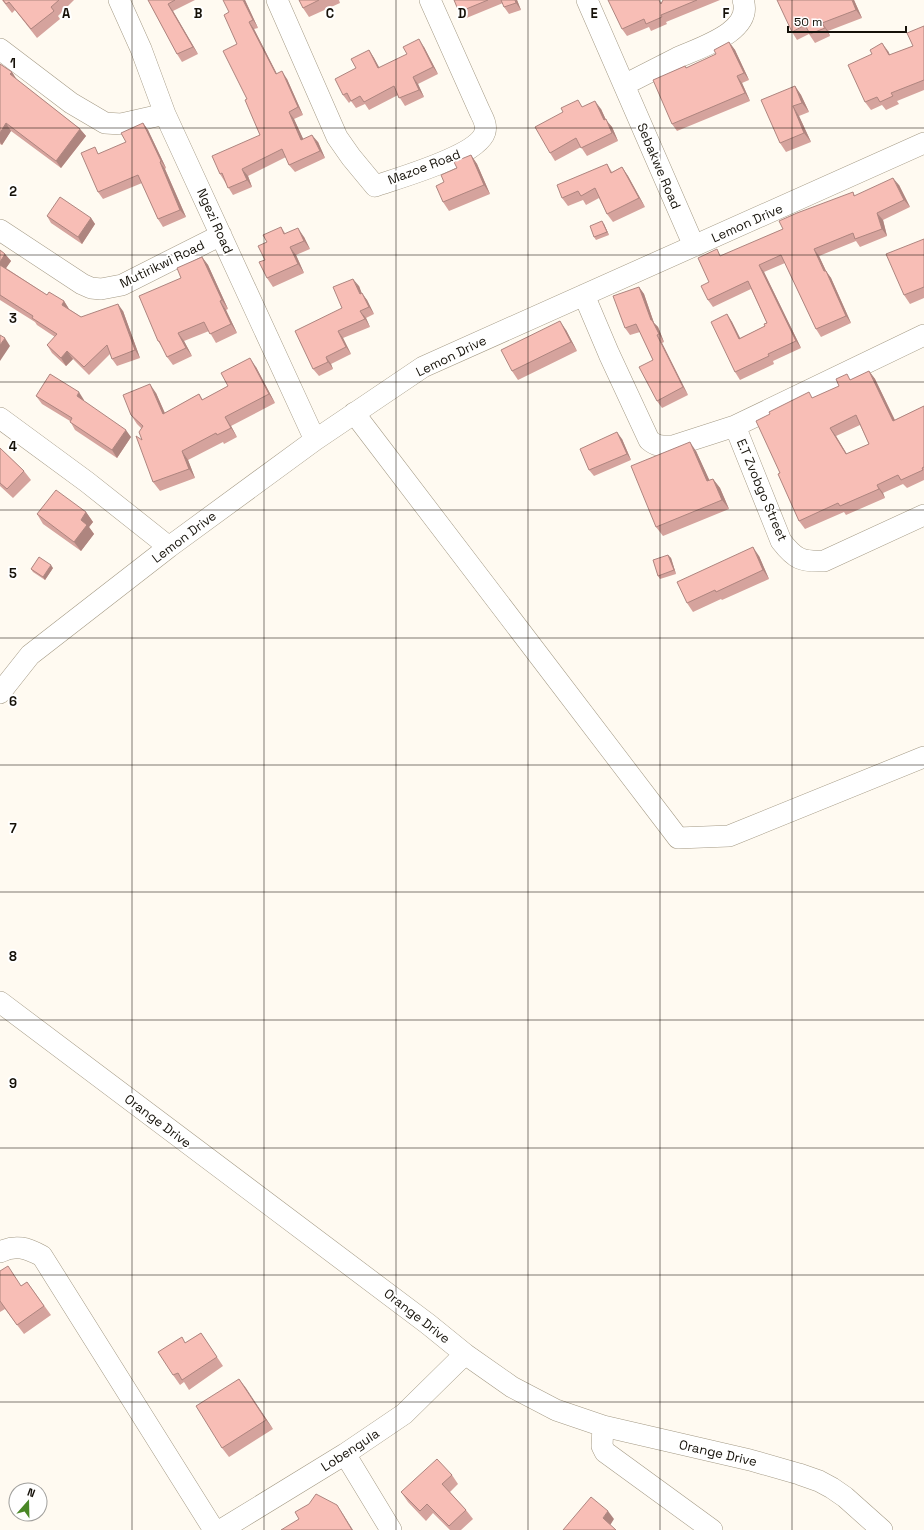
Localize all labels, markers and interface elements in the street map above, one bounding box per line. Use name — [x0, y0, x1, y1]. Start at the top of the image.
text: A — [62, 5, 71, 22]
text: B — [194, 5, 203, 22]
text: C — [326, 5, 334, 22]
text: D — [458, 5, 467, 22]
text: E — [590, 5, 598, 22]
text: F — [723, 5, 730, 22]
scale bar — [788, 8, 906, 34]
text: 50 m — [794, 14, 822, 30]
text: 1 — [10, 55, 16, 72]
street label: Sebakwe Road — [633, 120, 685, 212]
street label: Mazoe Road — [385, 145, 463, 189]
text: 2 — [9, 183, 17, 200]
street label: Ngezi Road — [193, 186, 237, 256]
street label: Lemon Drive — [709, 200, 785, 246]
street label: Mutirikwi Road — [117, 236, 207, 292]
text: 3 — [9, 310, 17, 327]
street label: Lemon Drive — [413, 332, 489, 380]
street label: E.T Zvobgo Street — [733, 436, 791, 544]
text: 4 — [9, 438, 17, 455]
street label: Lemon Drive — [148, 507, 220, 567]
text: 5 — [9, 565, 17, 582]
text: 6 — [9, 693, 17, 710]
text: 7 — [9, 820, 17, 837]
text: 8 — [9, 948, 17, 965]
text: 9 — [9, 1075, 17, 1092]
street label: Orange Drive — [121, 1090, 195, 1152]
street label: Orange Drive — [380, 1285, 454, 1347]
street label: Lobengula — [318, 1425, 383, 1475]
street label: Orange Drive — [677, 1436, 759, 1470]
north arrow — [8, 1482, 48, 1522]
text: N — [26, 1485, 37, 1500]

